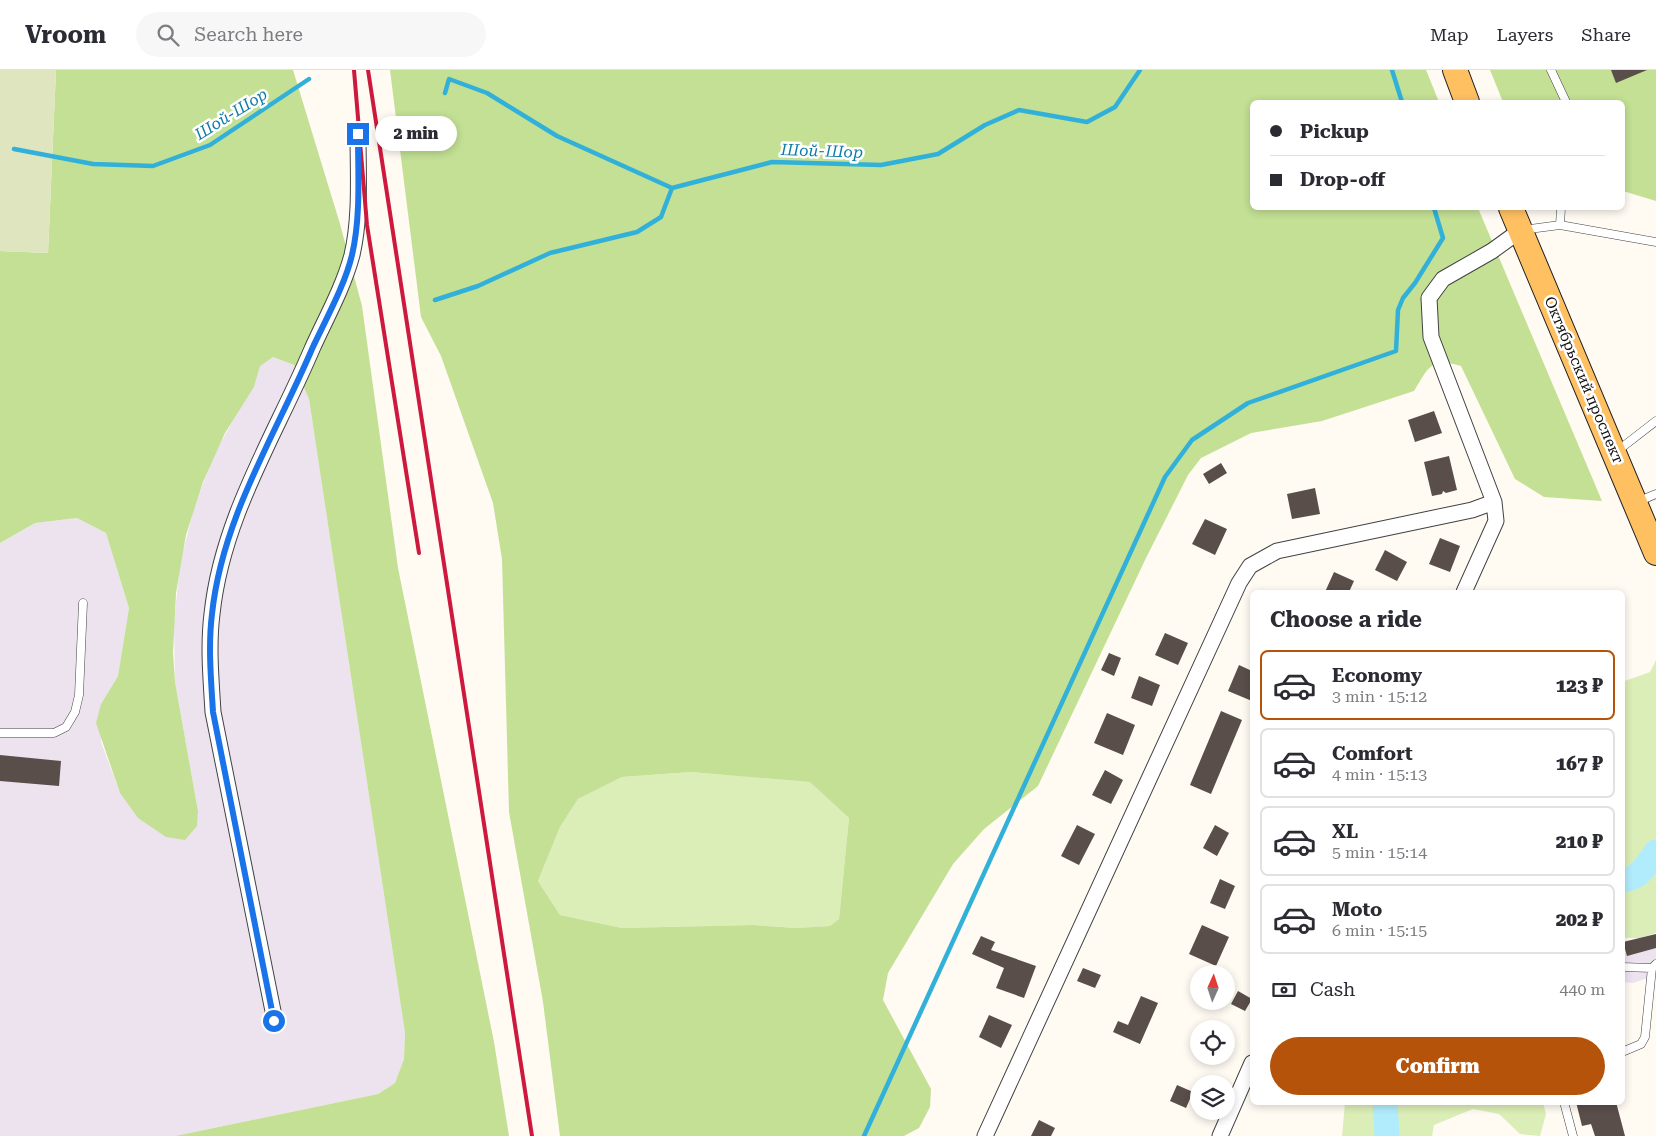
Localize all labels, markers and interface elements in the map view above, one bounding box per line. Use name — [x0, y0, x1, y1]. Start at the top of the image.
search box — [136, 12, 486, 57]
text: Vroom — [25, 21, 106, 49]
icon: search — [154, 21, 182, 49]
text: Search here — [194, 23, 303, 46]
text: Map — [1430, 24, 1469, 45]
text: Layers — [1497, 24, 1553, 45]
text: Share — [1581, 24, 1631, 45]
water label: Шой-Шор — [190, 84, 271, 144]
callout: 2 min — [376, 116, 458, 152]
text: Pickup — [1300, 120, 1369, 143]
route end — [347, 123, 369, 145]
text: 2 min — [394, 124, 438, 143]
water label: Шой-Шор — [780, 140, 863, 162]
text: Drop-off — [1300, 168, 1385, 191]
street label: Октябрьский проспект — [1541, 294, 1627, 466]
text: Choose a ride — [1270, 607, 1422, 632]
icon: car — [1272, 663, 1317, 708]
text: Economy — [1332, 664, 1422, 687]
text: 123 ₽ — [1556, 674, 1603, 697]
text: 3 min · 15:12 — [1332, 687, 1427, 706]
icon: car — [1272, 741, 1317, 786]
text: Comfort — [1332, 742, 1413, 765]
text: 167 ₽ — [1556, 752, 1603, 775]
text: 4 min · 15:13 — [1332, 765, 1427, 784]
icon: car — [1272, 819, 1317, 864]
text: XL — [1332, 820, 1358, 843]
text: 210 ₽ — [1556, 830, 1603, 853]
text: 5 min · 15:14 — [1332, 843, 1427, 862]
icon: car — [1272, 897, 1317, 942]
text: Moto — [1332, 898, 1382, 921]
text: 202 ₽ — [1556, 908, 1603, 931]
text: 6 min · 15:15 — [1332, 921, 1427, 940]
north arrow — [1190, 965, 1235, 1010]
map controls — [1190, 965, 1235, 1120]
icon: cash — [1270, 976, 1298, 1004]
text: Cash — [1310, 978, 1355, 1001]
text: 440 m — [1559, 980, 1605, 999]
route start — [263, 1010, 285, 1032]
button: locate — [1190, 1020, 1235, 1065]
button: Confirm — [1270, 1037, 1605, 1095]
button: layers — [1190, 1075, 1235, 1120]

